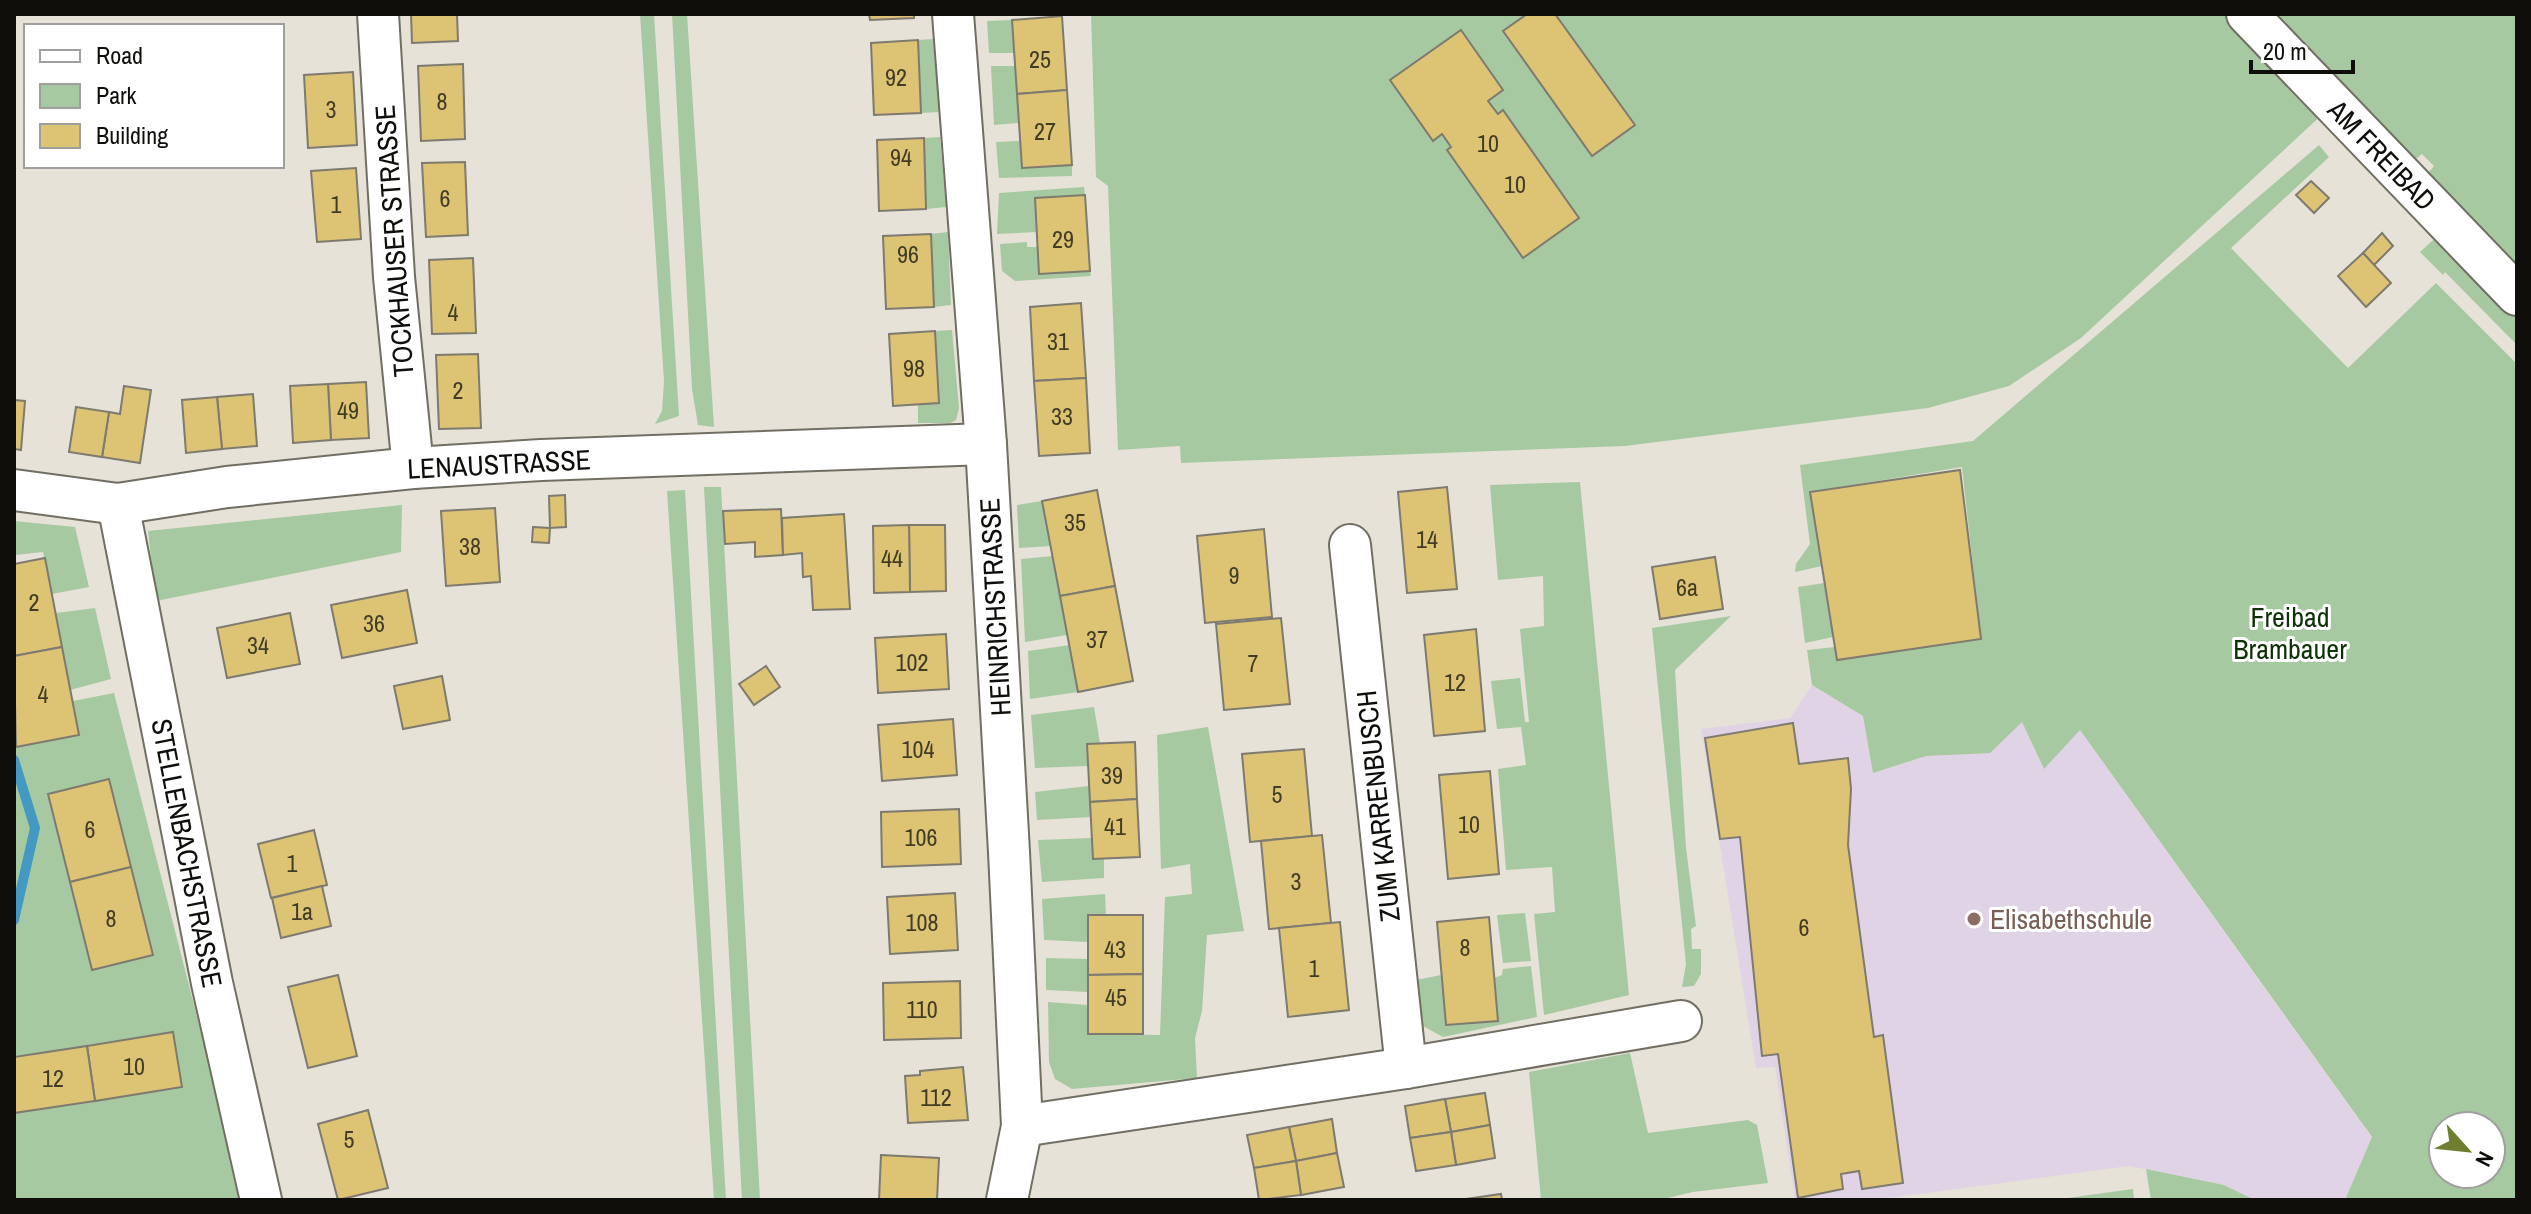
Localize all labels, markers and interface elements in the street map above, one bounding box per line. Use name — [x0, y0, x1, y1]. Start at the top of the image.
legend — [24, 24, 284, 168]
scale bar — [2251, 24, 2353, 74]
text: 20 m — [2263, 35, 2307, 67]
text: Road — [96, 39, 143, 71]
house number: 25 — [1029, 43, 1051, 75]
house number: 92 — [885, 61, 907, 93]
text: Park — [96, 79, 137, 111]
house number: 8 — [437, 85, 447, 117]
street label: AM FREIBAD — [2319, 91, 2444, 219]
house number: 3 — [326, 93, 336, 125]
street label: TOCKHAUSER STRASSE — [366, 104, 422, 378]
house number: 27 — [1034, 115, 1056, 147]
text: Building — [96, 119, 168, 151]
house number: 10 — [1477, 127, 1499, 159]
house number: 94 — [890, 141, 912, 173]
house number: 10 — [1504, 168, 1526, 200]
house number: 6 — [440, 182, 450, 214]
house number: 1 — [331, 188, 342, 220]
house number: 29 — [1052, 223, 1074, 255]
house number: 96 — [897, 238, 919, 270]
house number: 4 — [448, 296, 459, 328]
house number: 31 — [1047, 325, 1069, 357]
house number: 98 — [903, 352, 925, 384]
house number: 2 — [453, 374, 463, 406]
house number: 49 — [337, 394, 359, 426]
house number: 33 — [1051, 400, 1073, 432]
street label: LENAUSTRASSE — [406, 440, 592, 488]
street label: HEINRICHSTRASSE — [970, 497, 1020, 717]
house number: 35 — [1064, 506, 1086, 538]
house number: 14 — [1416, 523, 1438, 555]
house number: 38 — [459, 530, 481, 562]
house number: 44 — [881, 542, 903, 574]
house number: 9 — [1229, 559, 1239, 591]
house number: 6a — [1676, 571, 1698, 603]
house number: 2 — [29, 586, 39, 618]
park label: Freibad Brambauer — [2233, 598, 2347, 668]
house number: 36 — [363, 607, 385, 639]
house number: 37 — [1086, 623, 1108, 655]
house number: 34 — [247, 629, 269, 661]
house number: 102 — [896, 646, 928, 678]
house number: 7 — [1248, 647, 1259, 679]
house number: 12 — [1444, 666, 1466, 698]
house number: 4 — [38, 678, 49, 710]
street label: ZUM KARRENBUSCH — [1347, 689, 1409, 923]
street label: STELLENBACHSTRASSE — [142, 715, 232, 991]
house number: 104 — [902, 733, 934, 765]
house number: 39 — [1101, 759, 1123, 791]
house number: 5 — [1272, 778, 1283, 810]
house number: 10 — [1458, 808, 1480, 840]
house number: 41 — [1104, 810, 1126, 842]
house number: 6 — [85, 813, 95, 845]
house number: 106 — [905, 821, 937, 853]
house number: 1 — [287, 847, 298, 879]
house number: 3 — [1291, 865, 1301, 897]
house number: 1a — [291, 895, 313, 927]
place label: Elisabethschule — [1990, 900, 2152, 938]
house number: 8 — [106, 902, 116, 934]
house number: 108 — [906, 906, 938, 938]
marker: Elisabethschule — [1965, 910, 1983, 928]
house number: 6 — [1799, 911, 1809, 943]
house number: 8 — [1460, 931, 1470, 963]
house number: 43 — [1104, 933, 1126, 965]
house number: 1 — [1309, 952, 1320, 984]
house number: 45 — [1105, 981, 1127, 1013]
house number: 110 — [906, 993, 938, 1025]
house number: 10 — [123, 1050, 145, 1082]
house number: 12 — [42, 1062, 64, 1094]
house number: 112 — [920, 1081, 952, 1113]
north arrow — [2427, 1110, 2507, 1190]
house number: 5 — [344, 1123, 355, 1155]
text: N — [2468, 1146, 2501, 1172]

